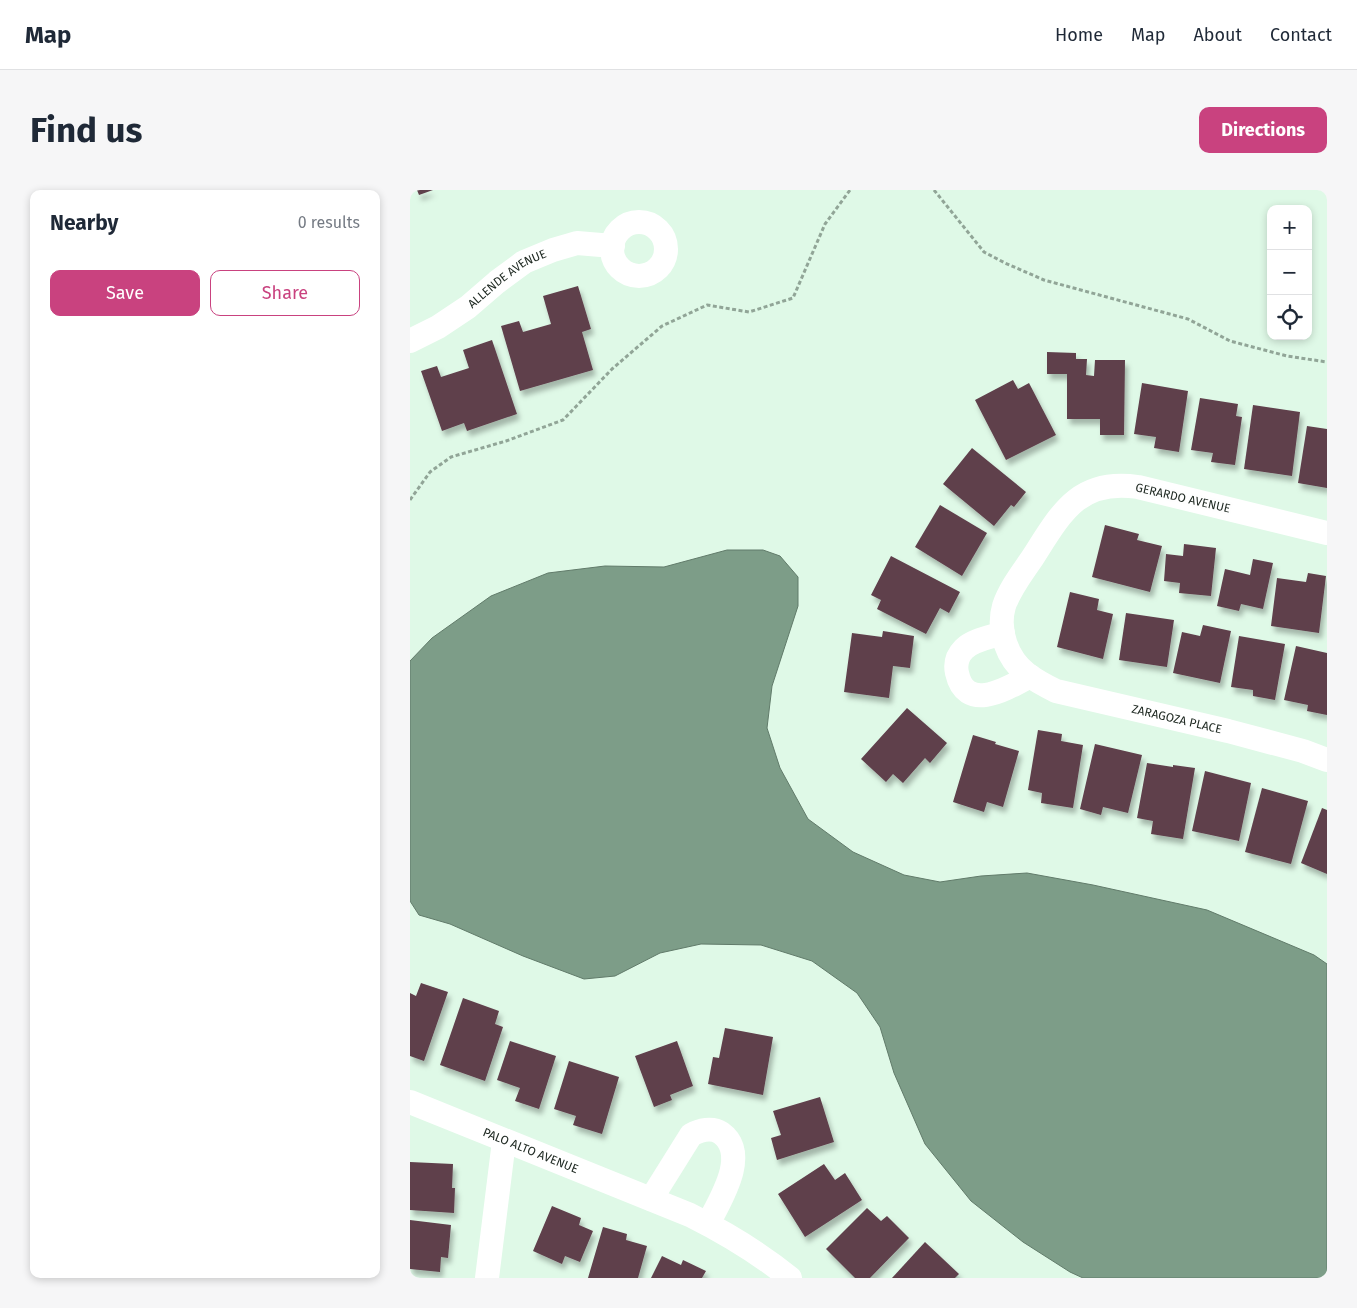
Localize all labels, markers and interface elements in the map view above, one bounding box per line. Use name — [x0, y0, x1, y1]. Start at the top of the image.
text: Map — [25, 21, 71, 49]
text: Home — [1055, 24, 1103, 46]
text: Map — [1131, 24, 1165, 46]
text: About — [1193, 24, 1242, 46]
text: Contact — [1270, 24, 1332, 46]
button: Directions — [1199, 107, 1327, 153]
text: Find us — [30, 109, 142, 151]
map controls — [1267, 205, 1312, 340]
button: + — [1267, 205, 1312, 250]
text: Nearby — [50, 210, 118, 236]
text: 0 results — [298, 213, 360, 232]
street label: ALLENDE AVENUE — [465, 247, 548, 311]
button: − — [1267, 250, 1312, 295]
button: Save — [50, 270, 200, 316]
button: Share — [210, 270, 360, 316]
button: locate — [1267, 295, 1312, 340]
street label: GERARDO AVENUE — [1134, 480, 1232, 516]
street label: ZARAGOZA PLACE — [1130, 702, 1223, 736]
street label: PALO ALTO AVENUE — [481, 1125, 580, 1176]

